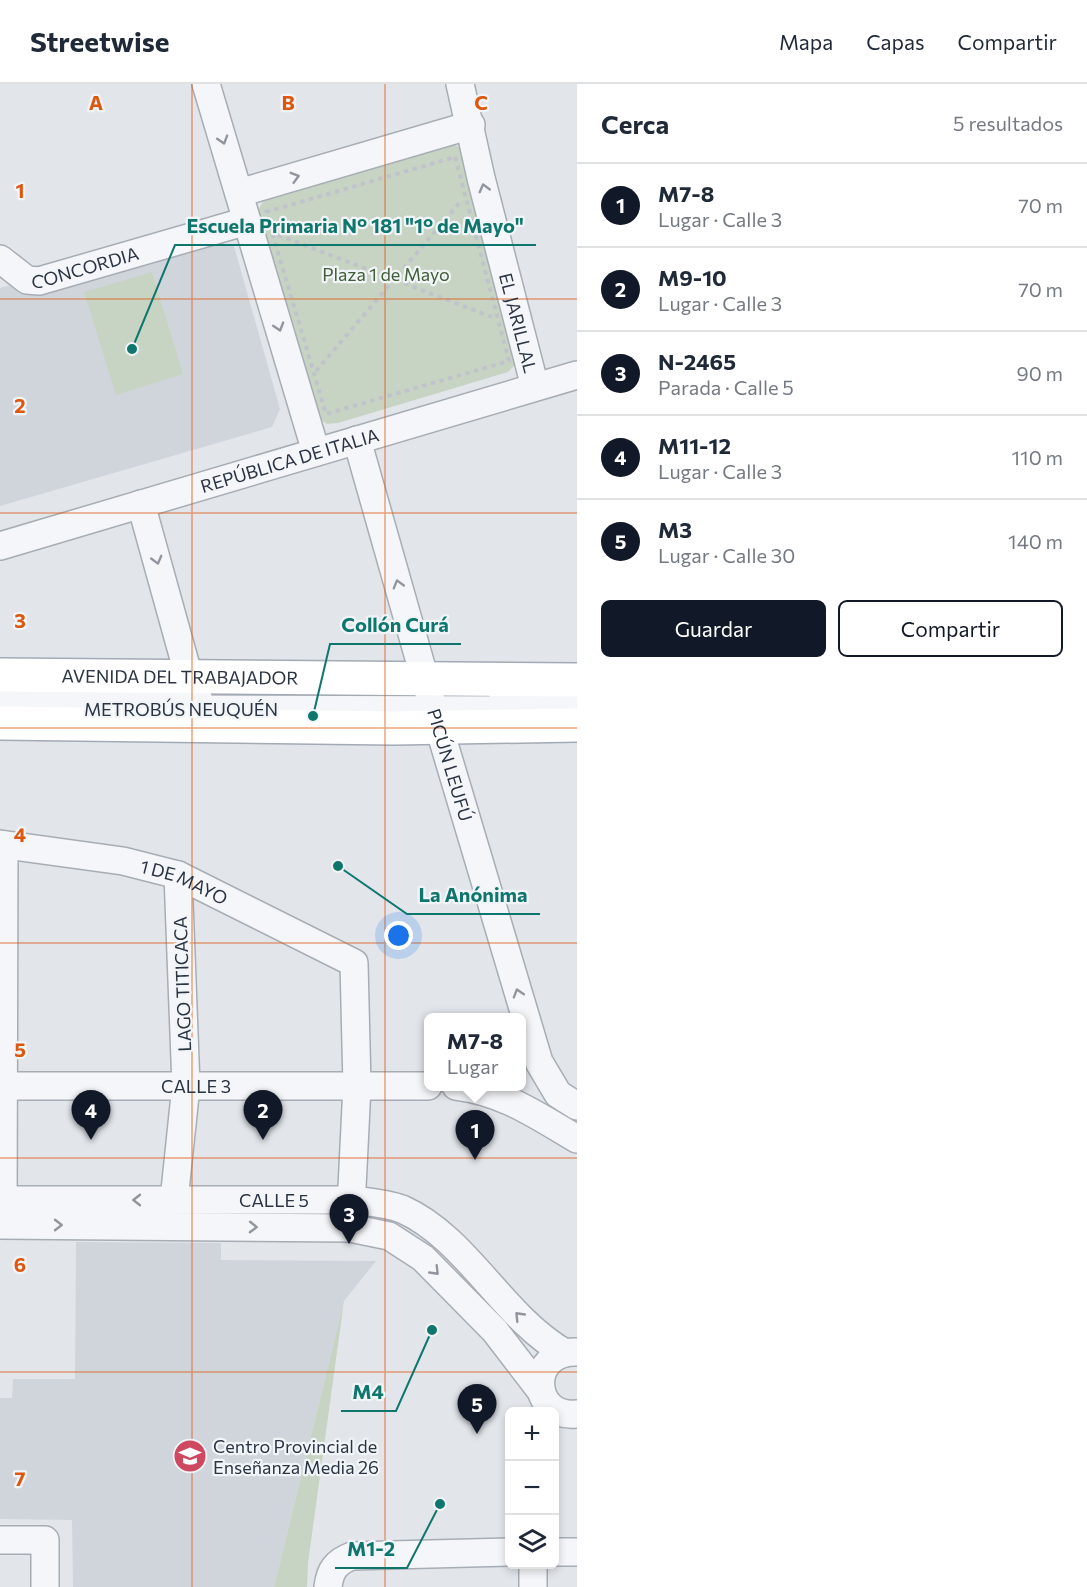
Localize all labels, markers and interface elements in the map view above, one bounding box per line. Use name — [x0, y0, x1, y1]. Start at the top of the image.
text: Streetwise — [30, 24, 170, 58]
text: Mapa — [779, 29, 833, 54]
text: Capas — [866, 29, 925, 54]
text: Compartir — [958, 29, 1057, 54]
text: A — [89, 90, 103, 114]
text: B — [281, 90, 295, 114]
text: C — [474, 90, 488, 114]
text: Cerca — [601, 108, 669, 139]
text: 5 resultados — [953, 111, 1063, 135]
one-way arrow — [216, 134, 228, 145]
one-way arrow — [290, 171, 300, 184]
text: 1 — [15, 178, 25, 202]
text: M7-8 — [658, 180, 714, 207]
one-way arrow — [478, 184, 491, 194]
text: 1 — [616, 193, 625, 217]
text: 70 m — [1018, 193, 1063, 217]
callout: Escuela Primaria N° 181 "1° de Mayo" — [175, 207, 536, 245]
text: Lugar · Calle 3 — [658, 207, 782, 231]
text: Escuela Primaria N° 181 "1° de Mayo" — [186, 213, 524, 237]
street label: CONCORDIA — [31, 242, 141, 292]
park label: Plaza 1 de Mayo — [322, 263, 450, 285]
text: M9-10 — [658, 264, 727, 291]
street label: EL JARILLAL — [495, 271, 542, 375]
text: 2 — [615, 277, 626, 301]
text: 70 m — [1018, 277, 1063, 301]
text: Lugar · Calle 3 — [658, 291, 782, 315]
one-way arrow — [272, 321, 284, 332]
text: N-2465 — [658, 348, 736, 375]
text: 3 — [615, 361, 626, 385]
text: 90 m — [1017, 361, 1063, 385]
text: Parada · Calle 5 — [658, 375, 794, 399]
text: 2 — [14, 393, 26, 417]
street label: REPÚBLICA DE ITALIA — [198, 423, 381, 497]
text: M11-12 — [658, 432, 731, 459]
text: 4 — [614, 445, 627, 469]
text: 110 m — [1012, 445, 1063, 469]
text: Lugar · Calle 3 — [658, 459, 782, 483]
text: M3 — [658, 516, 692, 543]
text: 5 — [615, 529, 626, 553]
text: 140 m — [1008, 529, 1063, 553]
text: Lugar · Calle 30 — [658, 543, 795, 567]
one-way arrow — [150, 554, 162, 565]
one-way arrow — [393, 579, 405, 590]
button: Guardar — [601, 600, 826, 657]
button: Compartir — [838, 600, 1063, 657]
callout: Collón Curá — [330, 606, 461, 644]
text: 3 — [14, 608, 26, 632]
text: Collón Curá — [341, 612, 449, 636]
street label: AVENIDA DEL TRABAJADOR — [61, 665, 299, 689]
street label: METROBÚS NEUQUÉN — [84, 698, 278, 720]
street label: PICÚN LEUFÚ — [423, 706, 477, 824]
text: 4 — [14, 822, 26, 846]
street label: 1 DE MAYO — [138, 855, 231, 909]
callout: La Anónima — [407, 876, 540, 914]
text: La Anónima — [419, 882, 528, 906]
street label: LAGO TITICACA — [169, 916, 195, 1052]
your location — [384, 921, 413, 950]
one-way arrow — [513, 988, 525, 999]
popup — [424, 1013, 526, 1091]
text: M7-8 — [447, 1027, 503, 1054]
text: 5 — [14, 1037, 26, 1061]
text: Lugar — [447, 1054, 499, 1078]
street label: CALLE 3 — [161, 1075, 231, 1097]
pin: 4 — [72, 1090, 110, 1140]
pin: 2 — [244, 1090, 282, 1140]
pin: 1 — [456, 1110, 494, 1160]
street label: CALLE 5 — [239, 1189, 309, 1211]
one-way arrow — [132, 1194, 141, 1206]
pin: 3 — [330, 1194, 368, 1244]
one-way arrow — [54, 1219, 63, 1231]
one-way arrow — [249, 1221, 258, 1233]
text: 6 — [14, 1252, 26, 1276]
one-way arrow — [428, 1263, 439, 1274]
one-way arrow — [515, 1313, 526, 1323]
callout: M4 — [341, 1373, 396, 1411]
text: M4 — [352, 1379, 384, 1403]
pin: 5 — [458, 1384, 496, 1434]
map controls — [505, 1407, 559, 1569]
button: + — [505, 1407, 559, 1461]
place label: Centro Provincial de Enseñanza Media 26 — [213, 1435, 379, 1478]
school or university icon: Centro Provincial de Enseñanza Media 26 — [172, 1438, 208, 1474]
button: − — [505, 1461, 559, 1515]
text: 7 — [15, 1466, 26, 1490]
button: layers — [505, 1515, 559, 1569]
callout: M1-2 — [335, 1530, 407, 1568]
text: M1-2 — [347, 1536, 395, 1560]

